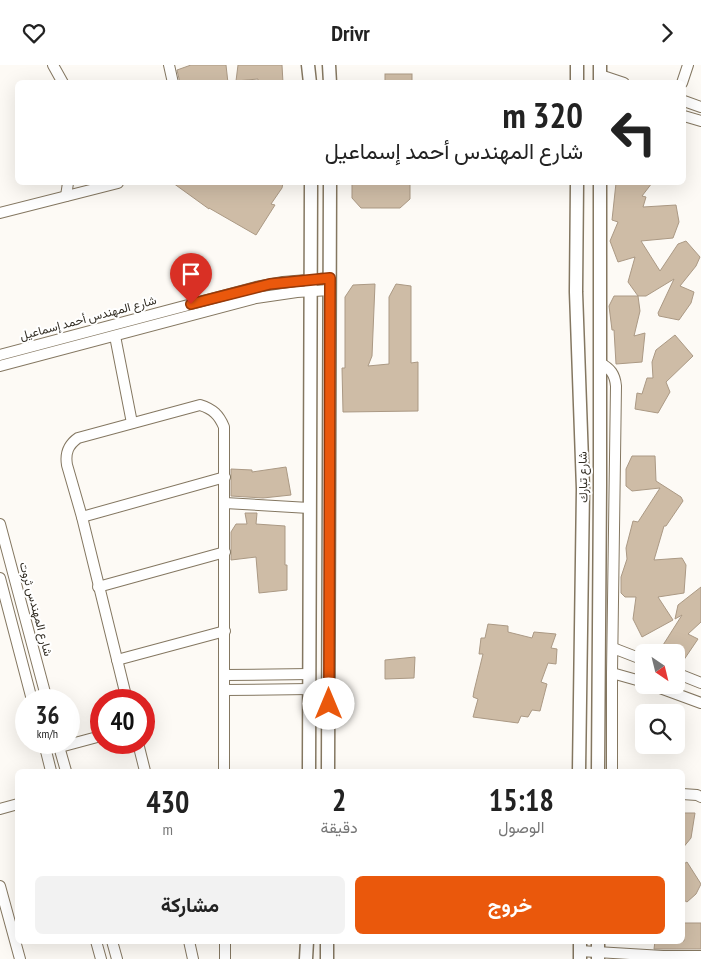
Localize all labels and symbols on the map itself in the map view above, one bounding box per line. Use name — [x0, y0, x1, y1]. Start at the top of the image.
pin — [170, 253, 212, 304]
street label: شارع المهندس أحمد إسماعيل — [18, 292, 158, 345]
street label: شارع تبارك — [575, 451, 592, 503]
street label: شارع المهندس ثروت — [15, 560, 56, 658]
north arrow — [635, 644, 685, 694]
position arrow — [302, 677, 354, 729]
speed limit sign: 40 — [90, 689, 155, 754]

